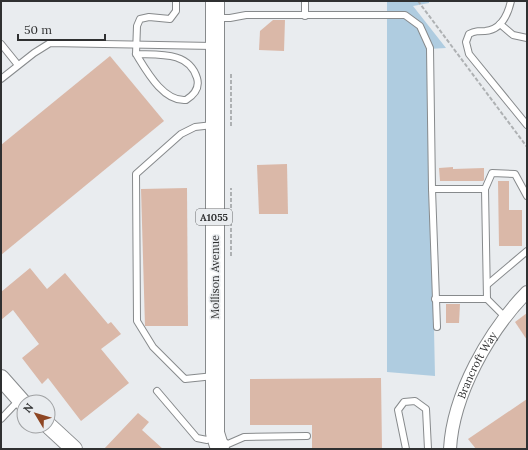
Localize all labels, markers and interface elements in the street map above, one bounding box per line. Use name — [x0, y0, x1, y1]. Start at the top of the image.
scale bar — [18, 16, 105, 42]
text: 50 m — [24, 22, 52, 37]
road number: A1055 — [196, 209, 232, 225]
street label: Mollison Avenue — [208, 235, 222, 319]
street label: Brancroft Way — [454, 329, 500, 401]
north arrow — [16, 394, 56, 434]
text: N — [20, 400, 37, 416]

